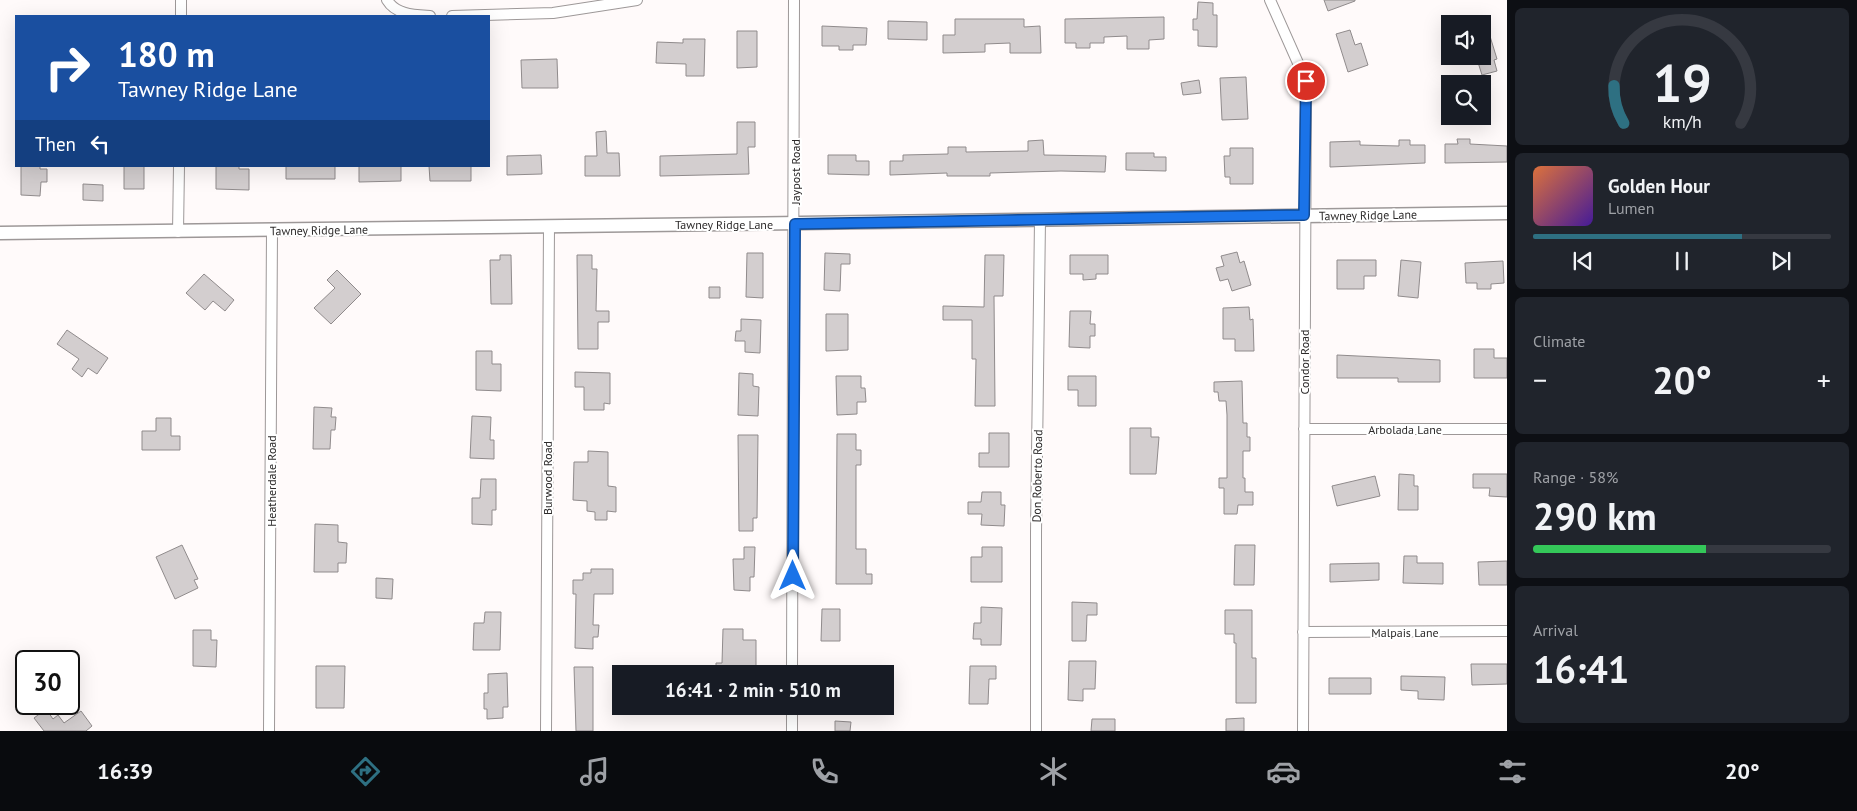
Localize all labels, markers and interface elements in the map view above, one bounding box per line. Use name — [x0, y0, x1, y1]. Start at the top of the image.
map controls — [1441, 15, 1491, 125]
button: sound — [1441, 15, 1491, 65]
text: 180 m — [118, 31, 215, 77]
icon: right — [35, 35, 100, 100]
text: 19 — [1653, 49, 1711, 116]
pin — [1285, 60, 1327, 102]
icon: arrive — [1292, 67, 1320, 95]
text: Tawney Ridge Lane — [118, 75, 298, 103]
button: search — [1441, 75, 1491, 125]
text: km/h — [1662, 110, 1702, 133]
icon: left — [86, 130, 114, 158]
text: Then — [35, 132, 76, 156]
street label: Jaypost Road — [788, 139, 803, 206]
text: Golden Hour — [1608, 174, 1710, 198]
text: Lumen — [1608, 198, 1654, 218]
street label: Tawney Ridge Lane — [1319, 207, 1417, 223]
street label: Tawney Ridge Lane — [675, 217, 773, 232]
street label: Tawney Ridge Lane — [270, 222, 368, 238]
icon: previous — [1569, 247, 1597, 275]
icon: pause — [1668, 247, 1696, 275]
icon: next — [1767, 247, 1795, 275]
street label: Condor Road — [1297, 329, 1312, 395]
text: Climate — [1533, 331, 1585, 351]
text: 20° — [1652, 355, 1712, 404]
text: − — [1533, 361, 1547, 398]
text: + — [1817, 361, 1831, 398]
street label: Arbolada Lane — [1368, 422, 1442, 437]
street label: Don Roberto Road — [1029, 429, 1045, 523]
street label: Heatherdale Road — [264, 435, 279, 527]
street label: Burwood Road — [540, 441, 555, 515]
text: Range · 58% — [1533, 467, 1618, 487]
text: 290 km — [1533, 491, 1657, 540]
position arrow — [766, 549, 818, 601]
text: Arrival — [1533, 620, 1578, 640]
street label: Malpais Lane — [1371, 625, 1439, 640]
text: 16:41 — [1533, 644, 1629, 693]
speed limit sign: 30 — [15, 650, 80, 715]
text: 16:41 · 2 min · 510 m — [665, 678, 841, 702]
icon: directions — [348, 754, 383, 789]
icon: music — [577, 754, 612, 789]
icon: phone — [807, 754, 842, 789]
icon: climate — [1036, 754, 1071, 789]
icon: car — [1266, 754, 1301, 789]
icon: filters — [1495, 754, 1530, 789]
text: 16:39 — [97, 757, 153, 785]
text: 20° — [1725, 757, 1760, 785]

